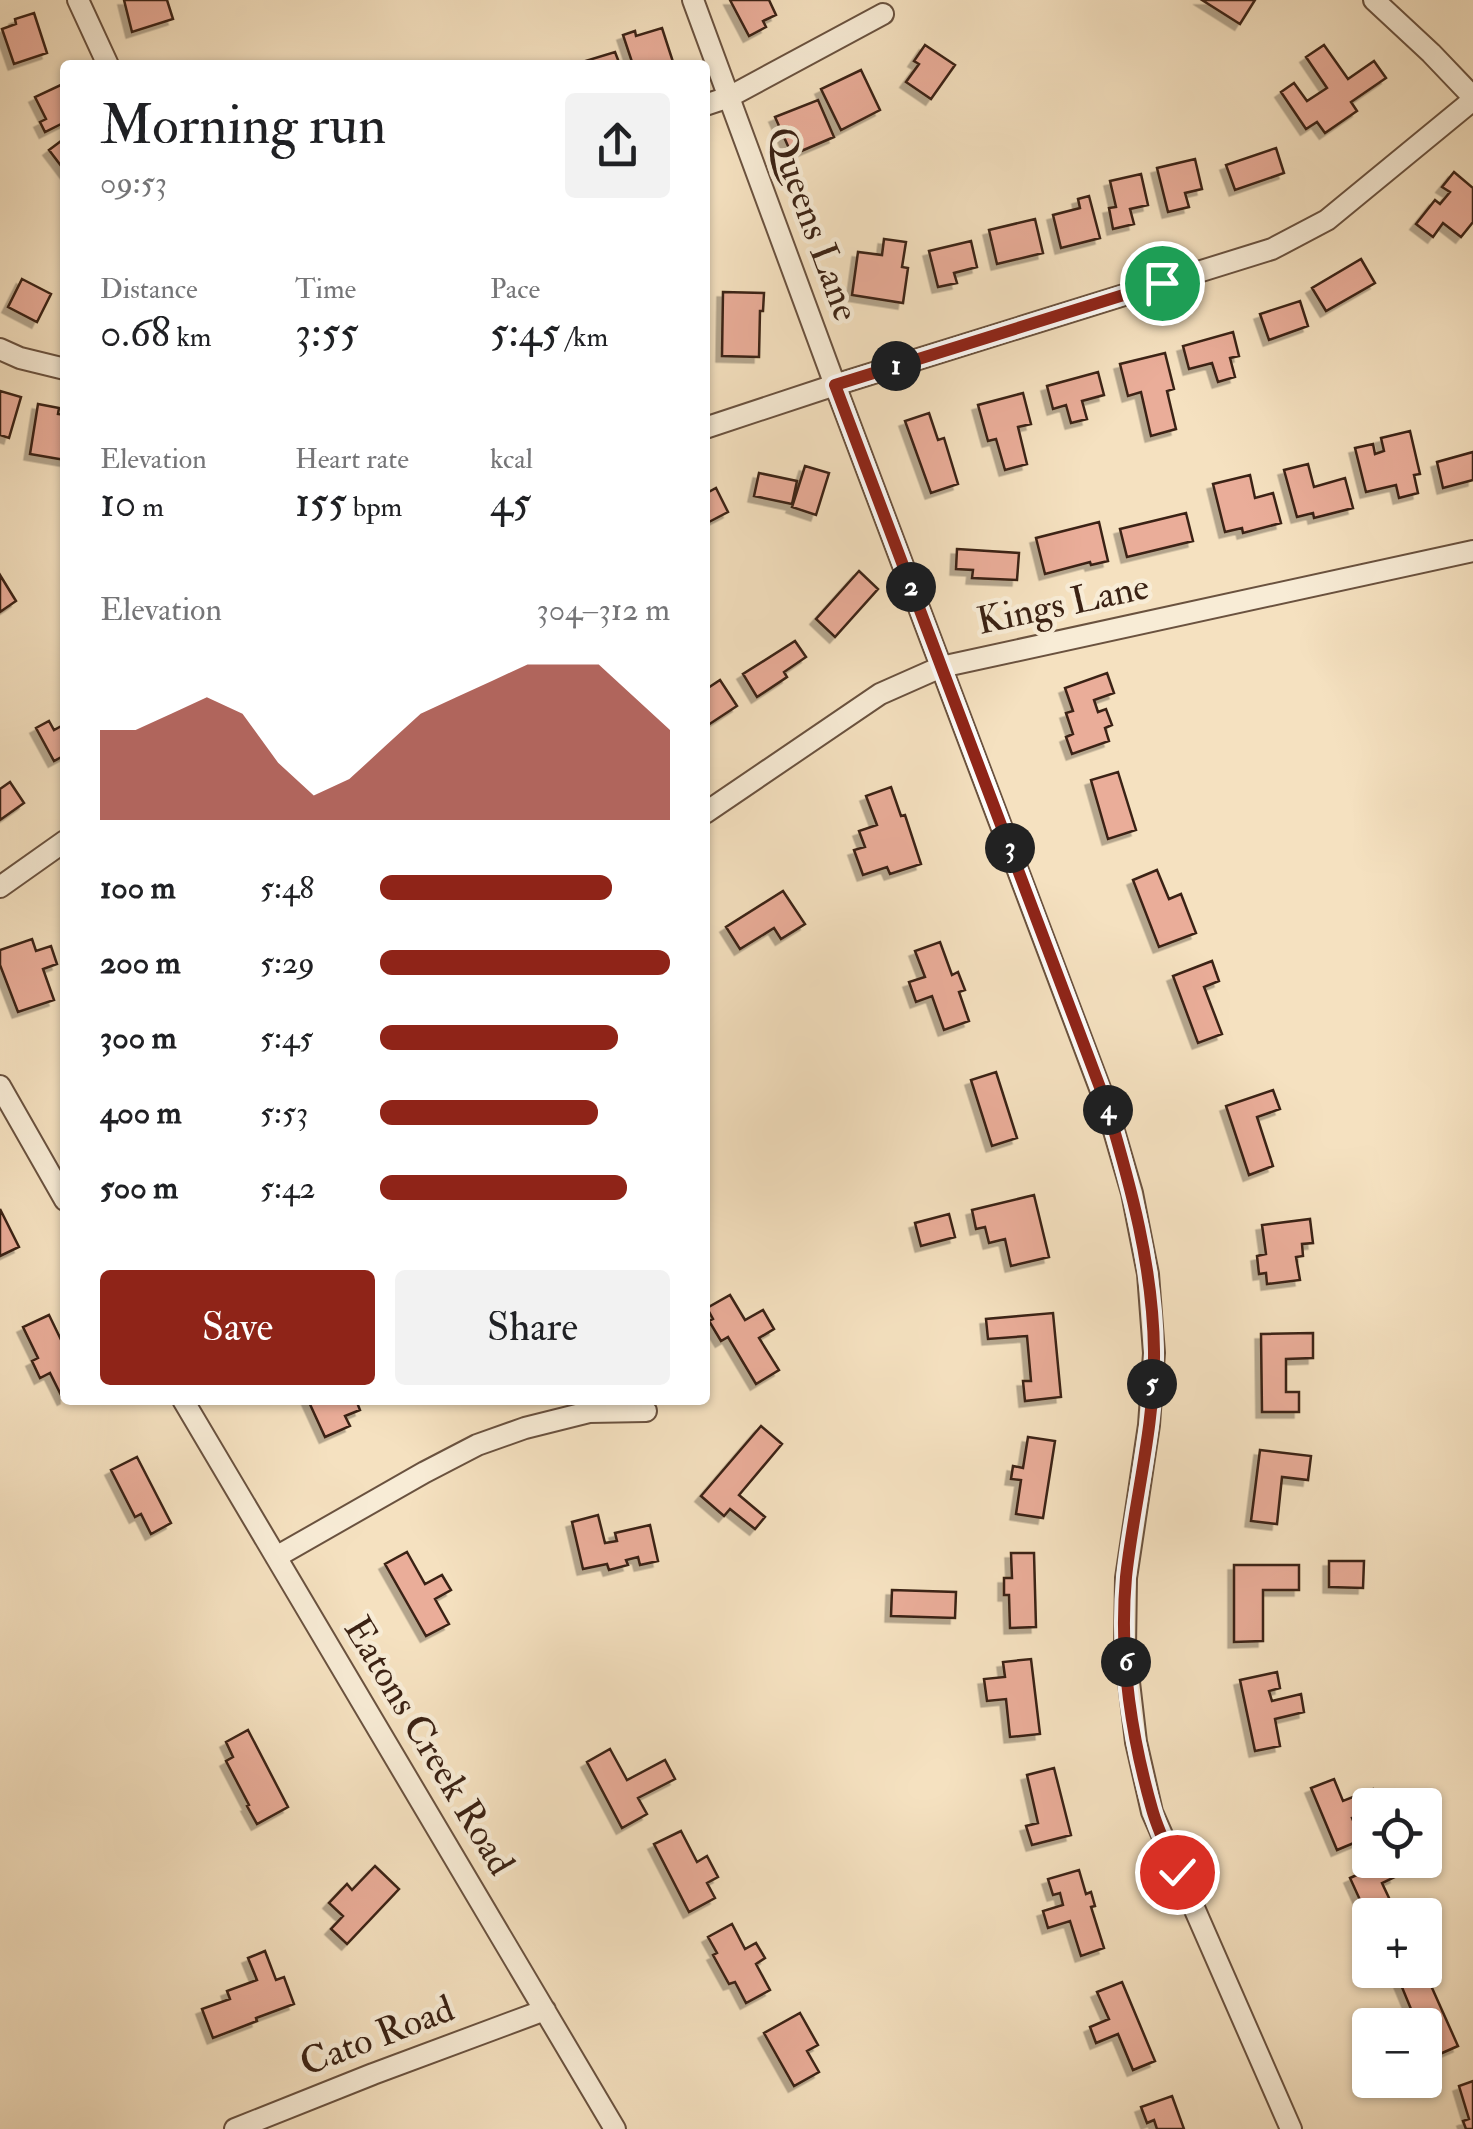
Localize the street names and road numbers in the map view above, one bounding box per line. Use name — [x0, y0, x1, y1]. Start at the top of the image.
street label: Queens Lane — [756, 121, 870, 328]
street label: Kings Lane — [973, 562, 1154, 646]
street label: Eatons Creek Road — [333, 1608, 525, 1884]
street label: Cato Road — [293, 1985, 461, 2087]

